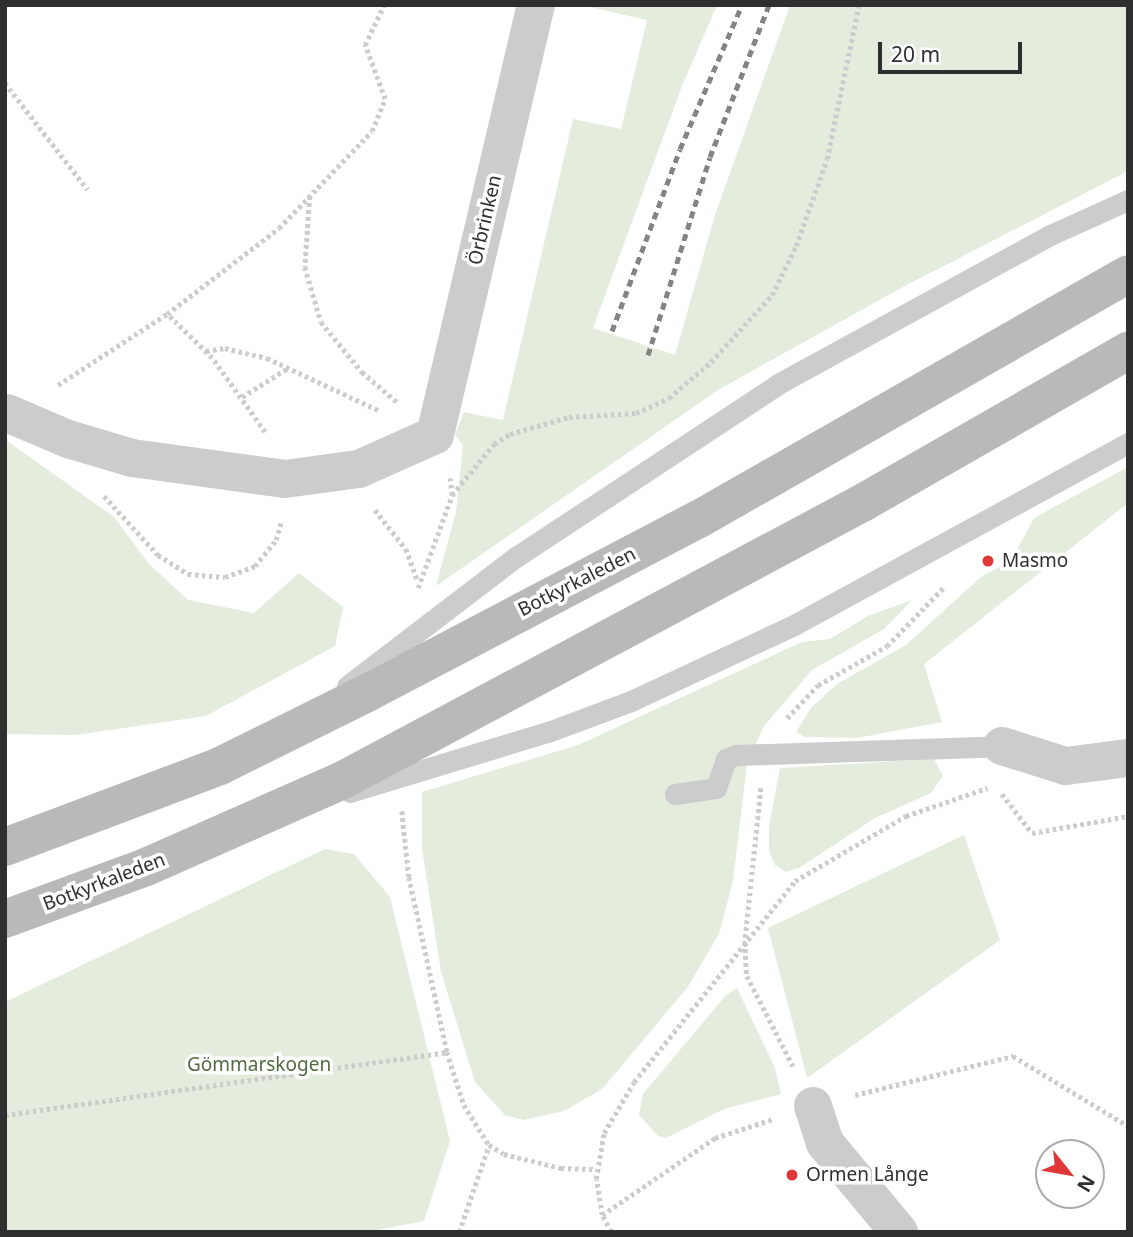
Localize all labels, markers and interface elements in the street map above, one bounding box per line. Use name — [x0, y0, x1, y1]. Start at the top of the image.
scale bar — [881, 28, 1024, 72]
text: 20 m — [891, 40, 940, 68]
street label: Örbrinken — [464, 173, 506, 267]
street label: Botkyrkaleden — [514, 543, 640, 621]
place label: Masmo — [1002, 550, 1068, 572]
marker: Masmo — [980, 553, 996, 569]
street label: Botkyrkaleden — [40, 848, 168, 916]
park label: Gömmarskogen — [187, 1054, 331, 1076]
north arrow — [1035, 1139, 1105, 1209]
place label: Ormen Långe — [806, 1164, 929, 1186]
marker: Ormen Långe — [784, 1167, 800, 1183]
text: N — [1071, 1170, 1101, 1197]

